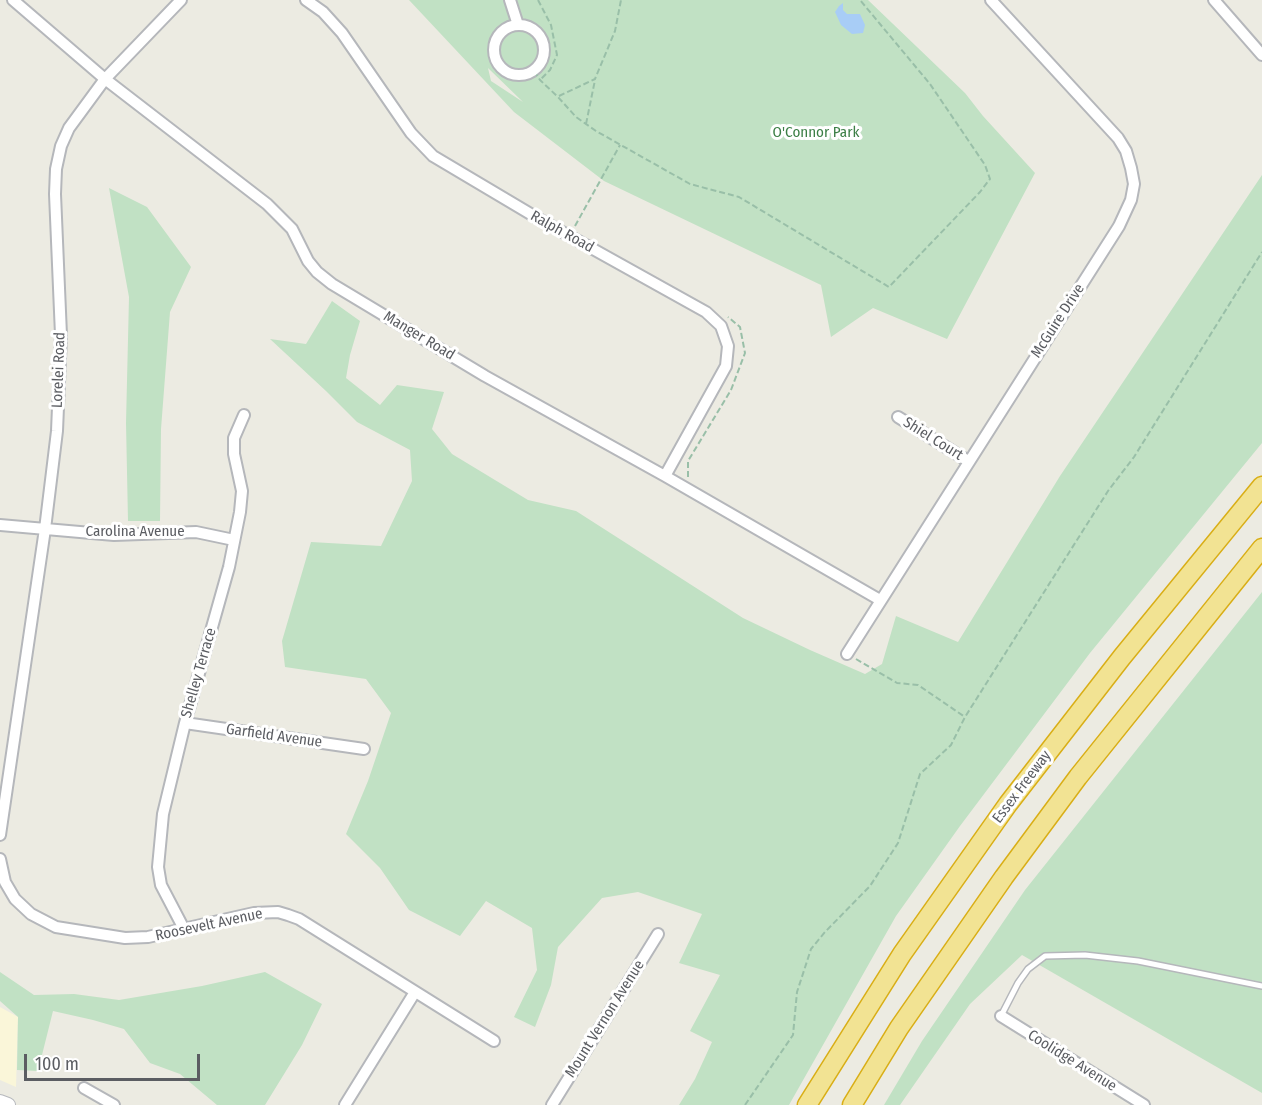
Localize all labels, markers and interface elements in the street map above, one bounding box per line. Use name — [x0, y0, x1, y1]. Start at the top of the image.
park label: O'Connor Park — [773, 124, 859, 142]
street label: Ralph Road — [527, 207, 597, 257]
street label: McGuire Drive — [1027, 281, 1089, 361]
street label: Manger Road — [380, 308, 458, 364]
street label: Lorelei Road — [49, 332, 69, 408]
street label: Shiel Court — [900, 414, 966, 464]
street label: Carolina Avenue — [85, 523, 185, 541]
street label: Shelley Terrace — [178, 626, 220, 720]
street label: Garfield Avenue — [225, 720, 323, 752]
street label: Essex Freeway — [989, 747, 1055, 827]
street label: Roosevelt Avenue — [154, 905, 264, 945]
street label: Mount Vernon Avenue — [562, 957, 648, 1081]
street label: Coolidge Avenue — [1024, 1026, 1120, 1096]
scale bar — [27, 1042, 202, 1080]
text: 100 m — [35, 1053, 79, 1075]

